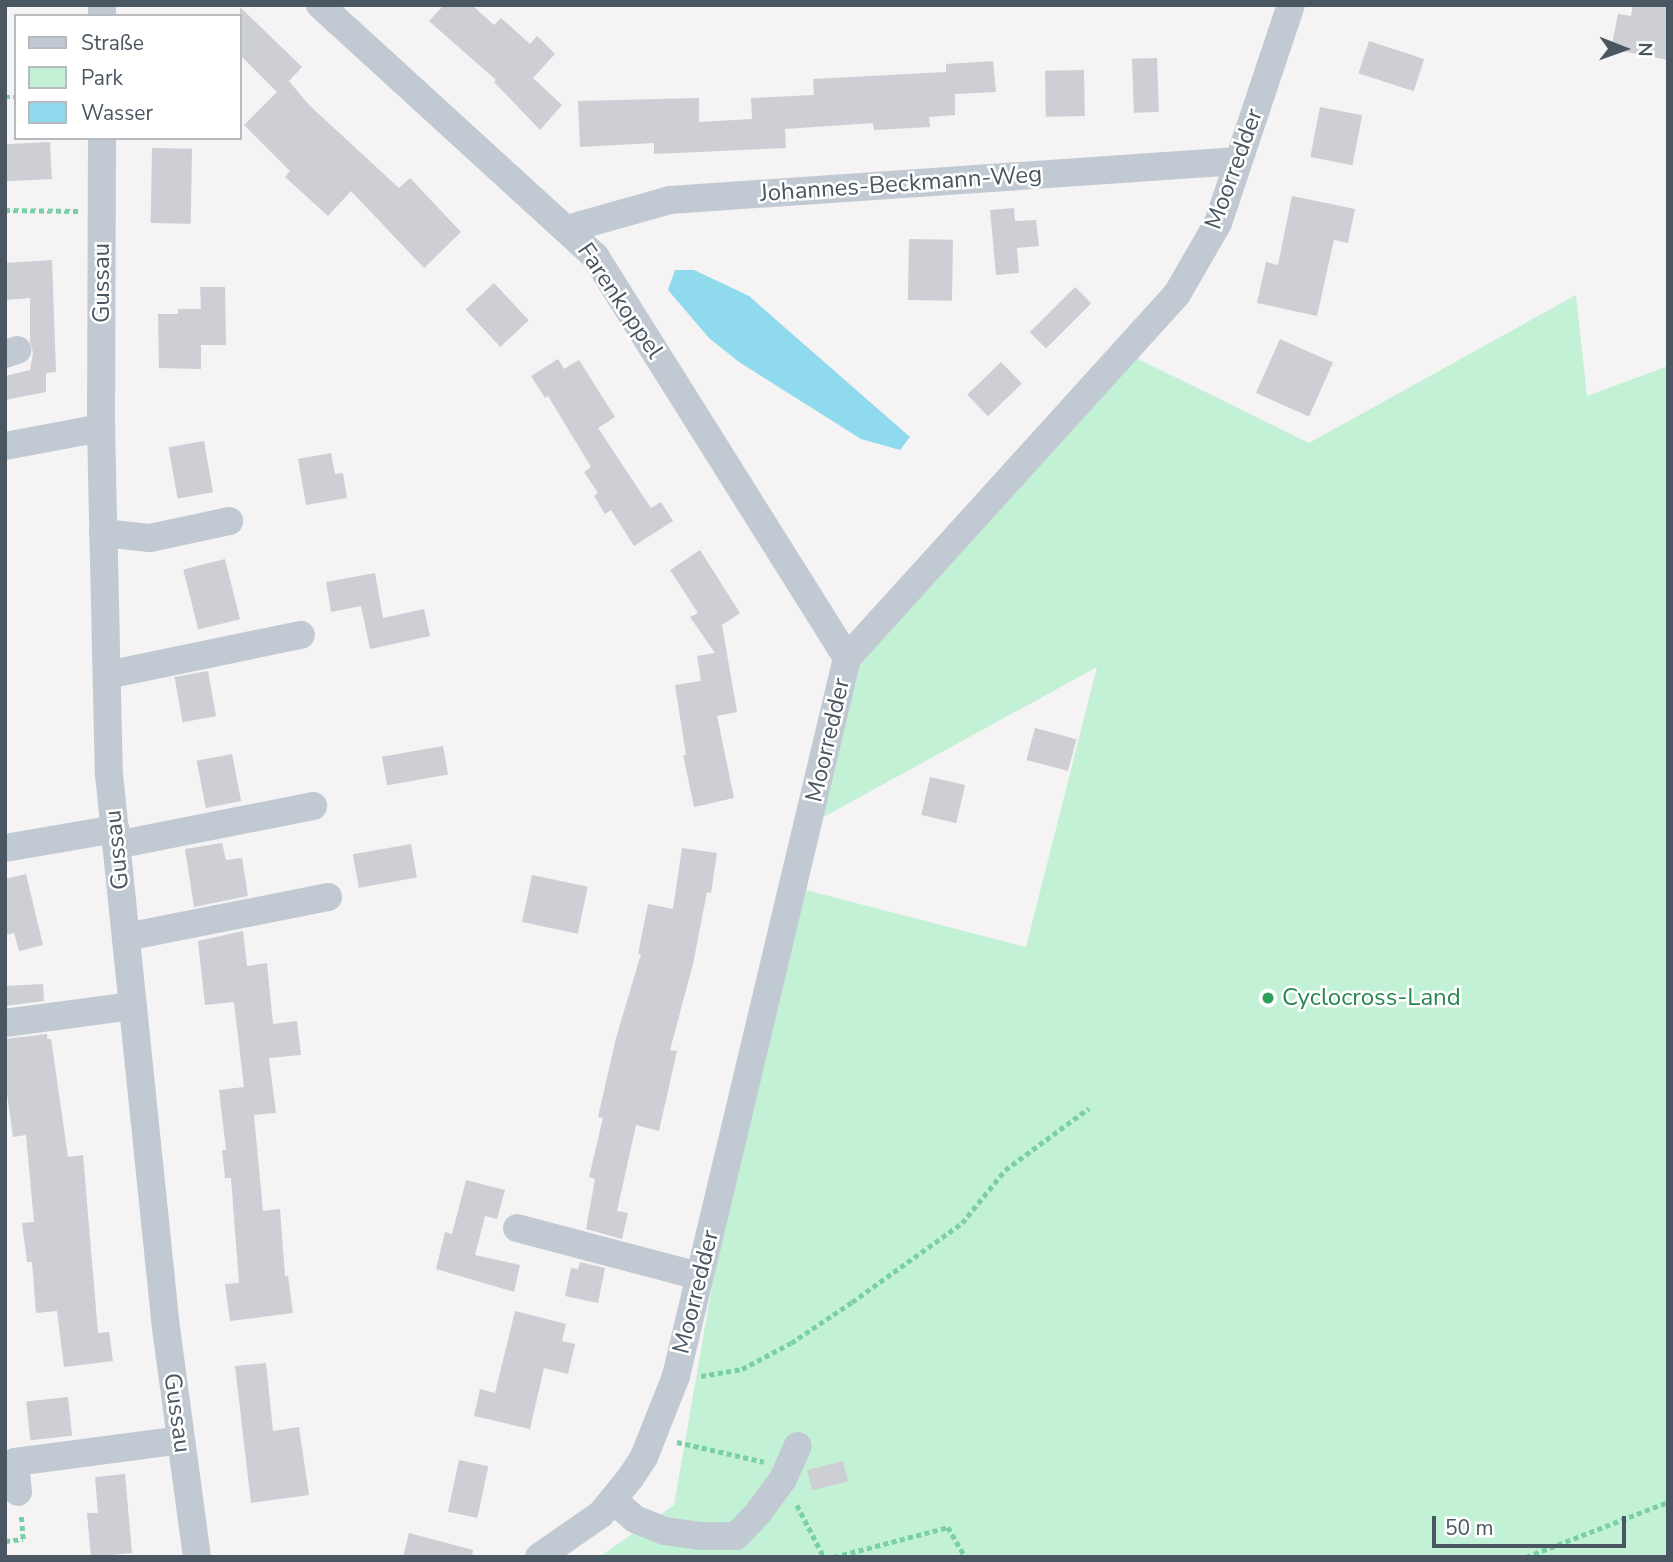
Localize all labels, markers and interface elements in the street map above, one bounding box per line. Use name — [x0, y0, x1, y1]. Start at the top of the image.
legend — [14, 14, 242, 140]
north arrow — [1589, 14, 1659, 84]
text: Straße — [81, 29, 144, 57]
text: N — [1632, 42, 1658, 57]
text: Park — [81, 64, 123, 92]
text: Wasser — [81, 99, 153, 127]
street label: Moorredder — [1199, 105, 1269, 233]
street label: Johannes-Beckmann-Weg — [759, 160, 1043, 208]
street label: Farenkoppel — [571, 238, 669, 364]
street label: Gussau — [88, 243, 116, 323]
street label: Moorredder — [800, 675, 856, 805]
street label: Gussau — [98, 809, 136, 891]
place label: Cyclocross-Land — [1282, 984, 1461, 1012]
marker: Cyclocross-Land — [1260, 990, 1276, 1006]
street label: Moorredder — [667, 1227, 725, 1357]
street label: Gussau — [157, 1371, 197, 1455]
scale bar — [1435, 1502, 1629, 1546]
text: 50 m — [1445, 1514, 1494, 1542]

